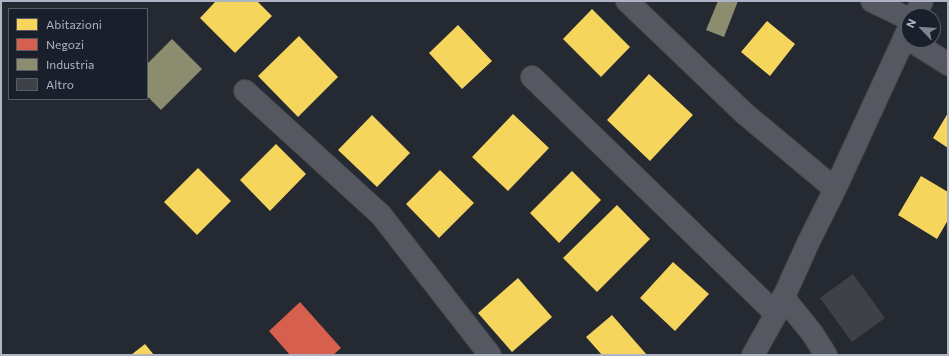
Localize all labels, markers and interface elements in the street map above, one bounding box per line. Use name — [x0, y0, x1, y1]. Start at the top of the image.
legend — [8, 8, 148, 100]
north arrow — [901, 8, 941, 48]
text: Abitazioni — [46, 17, 102, 31]
text: N — [903, 17, 918, 30]
text: Negozi — [46, 37, 84, 51]
text: Industria — [46, 57, 94, 71]
text: Altro — [46, 77, 74, 91]

